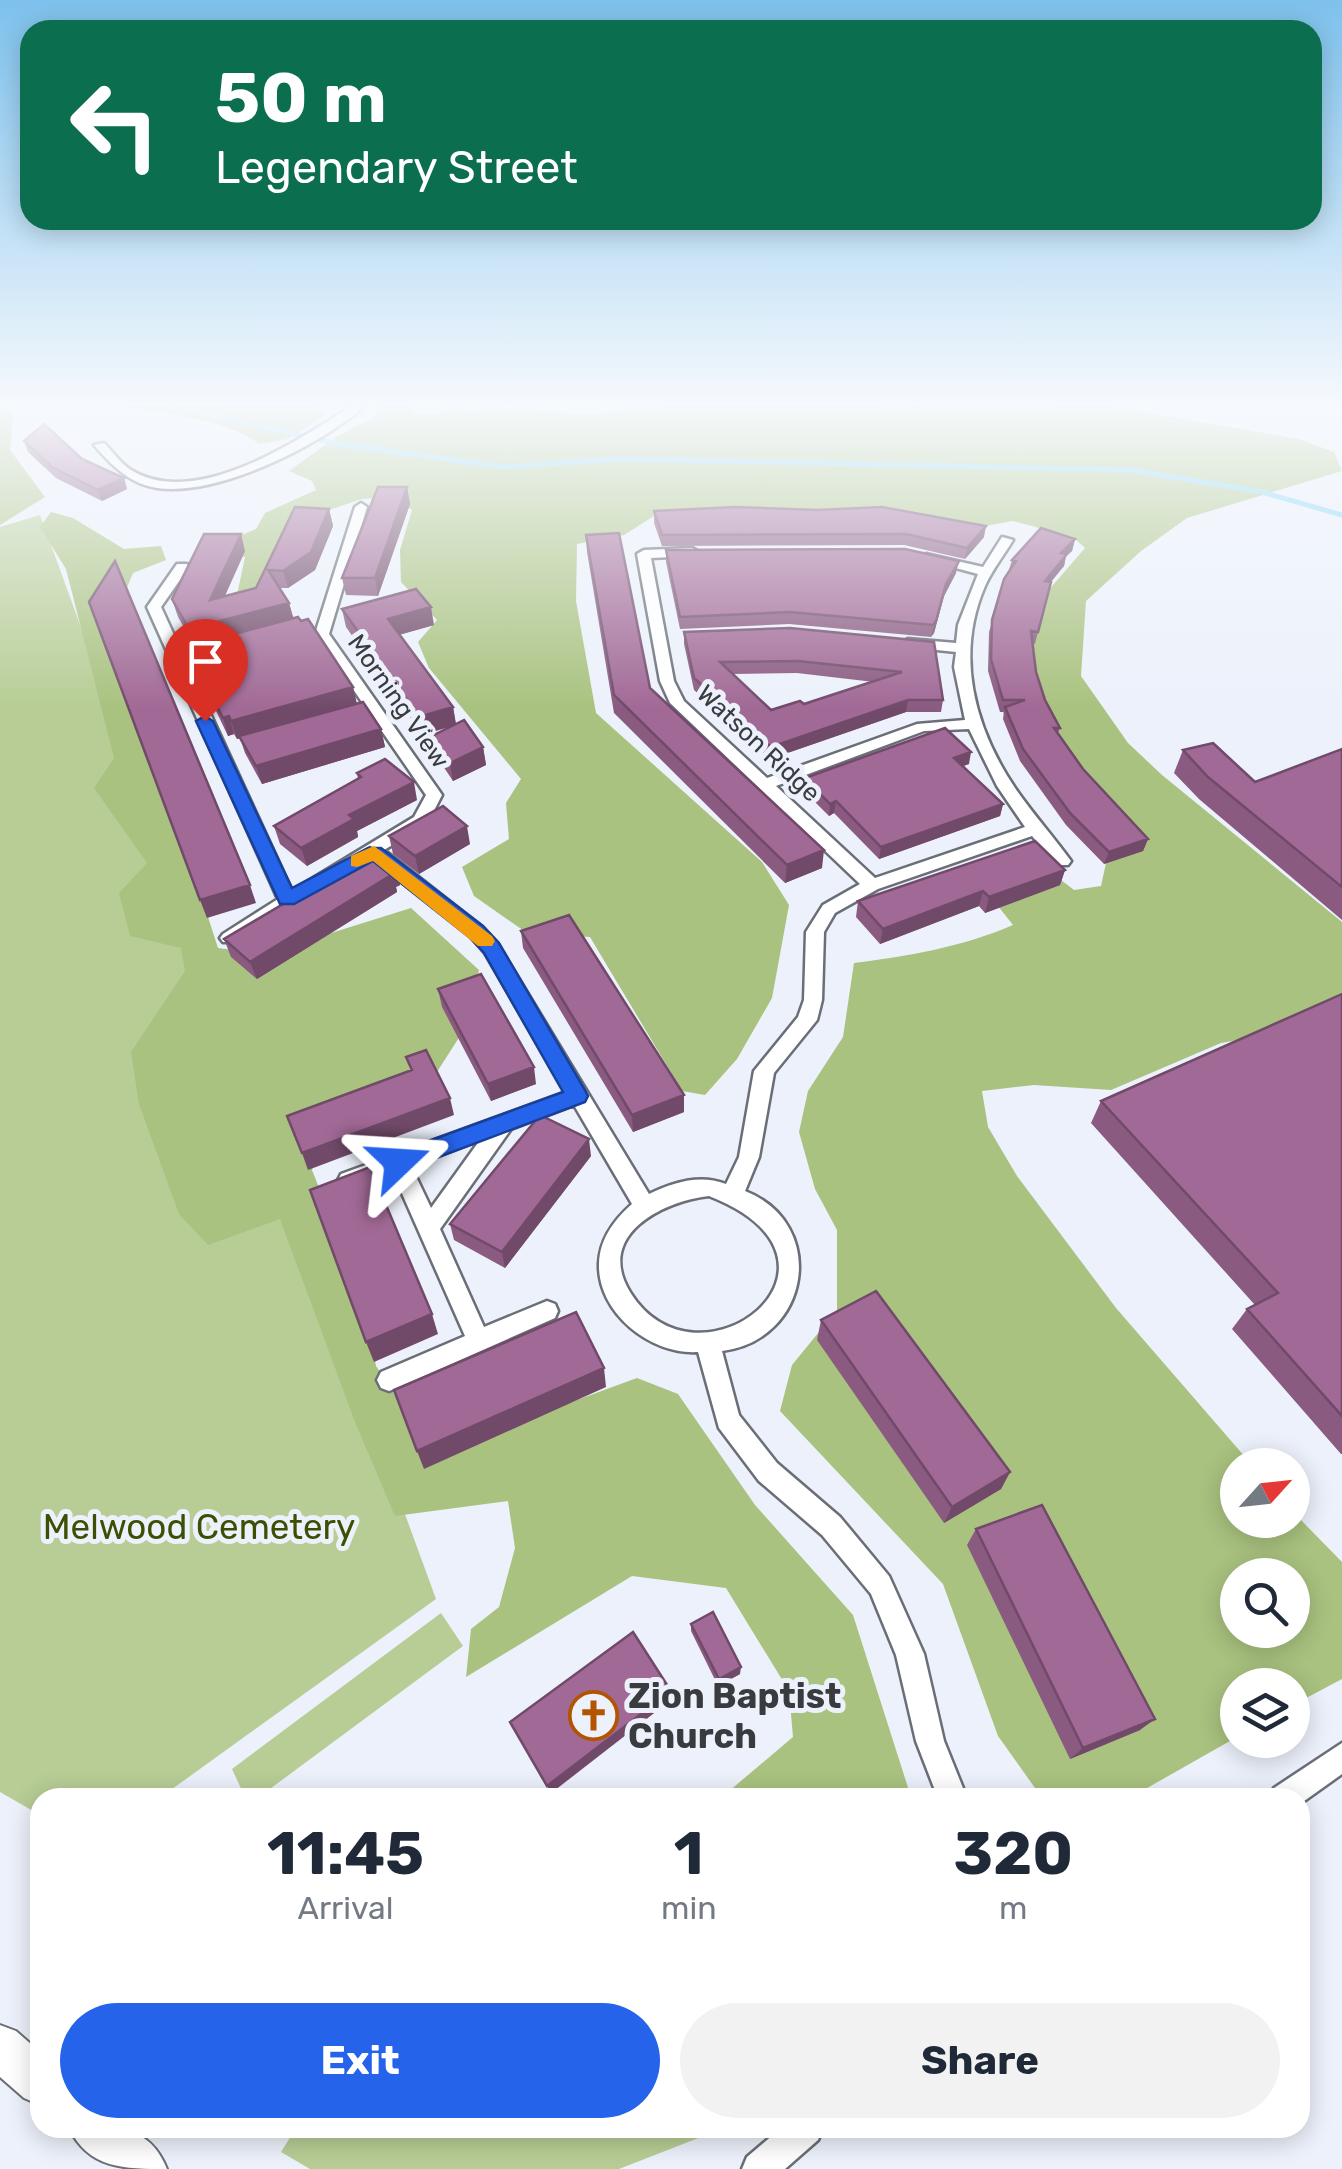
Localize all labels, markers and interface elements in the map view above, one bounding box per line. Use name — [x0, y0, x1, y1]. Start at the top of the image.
text: 50 m — [215, 57, 387, 140]
icon: left — [50, 60, 180, 190]
text: Legendary Street — [215, 141, 578, 194]
pin — [163, 619, 248, 722]
street label: Morning View — [342, 629, 455, 774]
icon: arrive — [178, 634, 233, 689]
street label: Watson Ridge — [691, 679, 826, 808]
position arrow — [347, 1110, 451, 1214]
north arrow — [1220, 1448, 1310, 1538]
map controls — [1220, 1448, 1310, 1758]
park label: Melwood Cemetery — [43, 1506, 355, 1548]
button: search — [1220, 1558, 1310, 1648]
button: layers — [1220, 1668, 1310, 1758]
place label: Zion Baptist Church — [628, 1675, 841, 1757]
church icon: Zion Baptist Church — [567, 1690, 619, 1742]
text: 11:45 — [267, 1818, 424, 1889]
text: 1 — [674, 1818, 704, 1889]
text: 320 — [954, 1818, 1073, 1889]
text: Arrival — [297, 1889, 394, 1927]
text: min — [661, 1889, 717, 1927]
text: m — [999, 1889, 1027, 1927]
button: Exit — [60, 2003, 660, 2118]
button: Share — [680, 2003, 1280, 2118]

